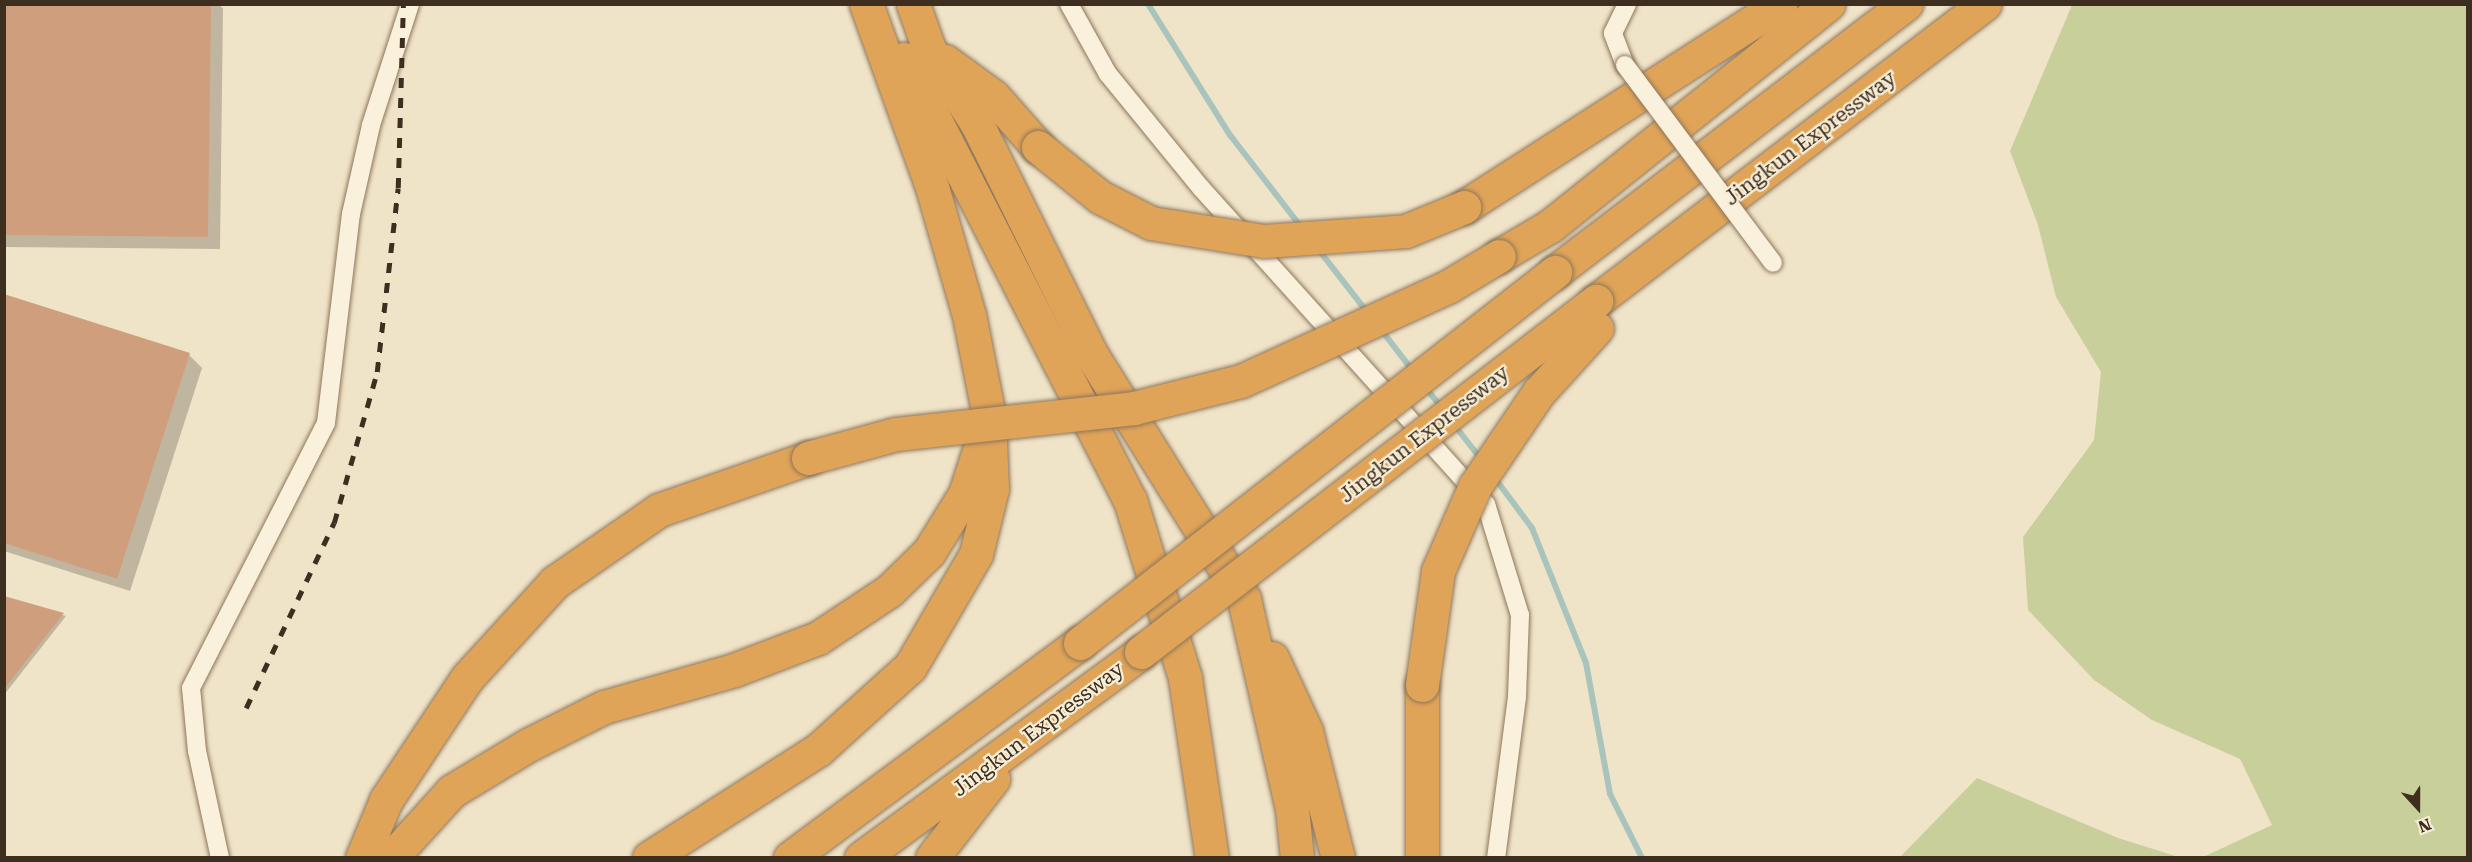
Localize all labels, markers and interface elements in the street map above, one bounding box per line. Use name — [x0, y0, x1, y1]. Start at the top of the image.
street label: Jingkun Expressway — [1719, 65, 1901, 211]
street label: Jingkun Expressway — [1334, 360, 1514, 508]
street label: Jingkun Expressway — [947, 656, 1129, 802]
north arrow — [2388, 778, 2448, 838]
text: N — [2415, 814, 2434, 836]

